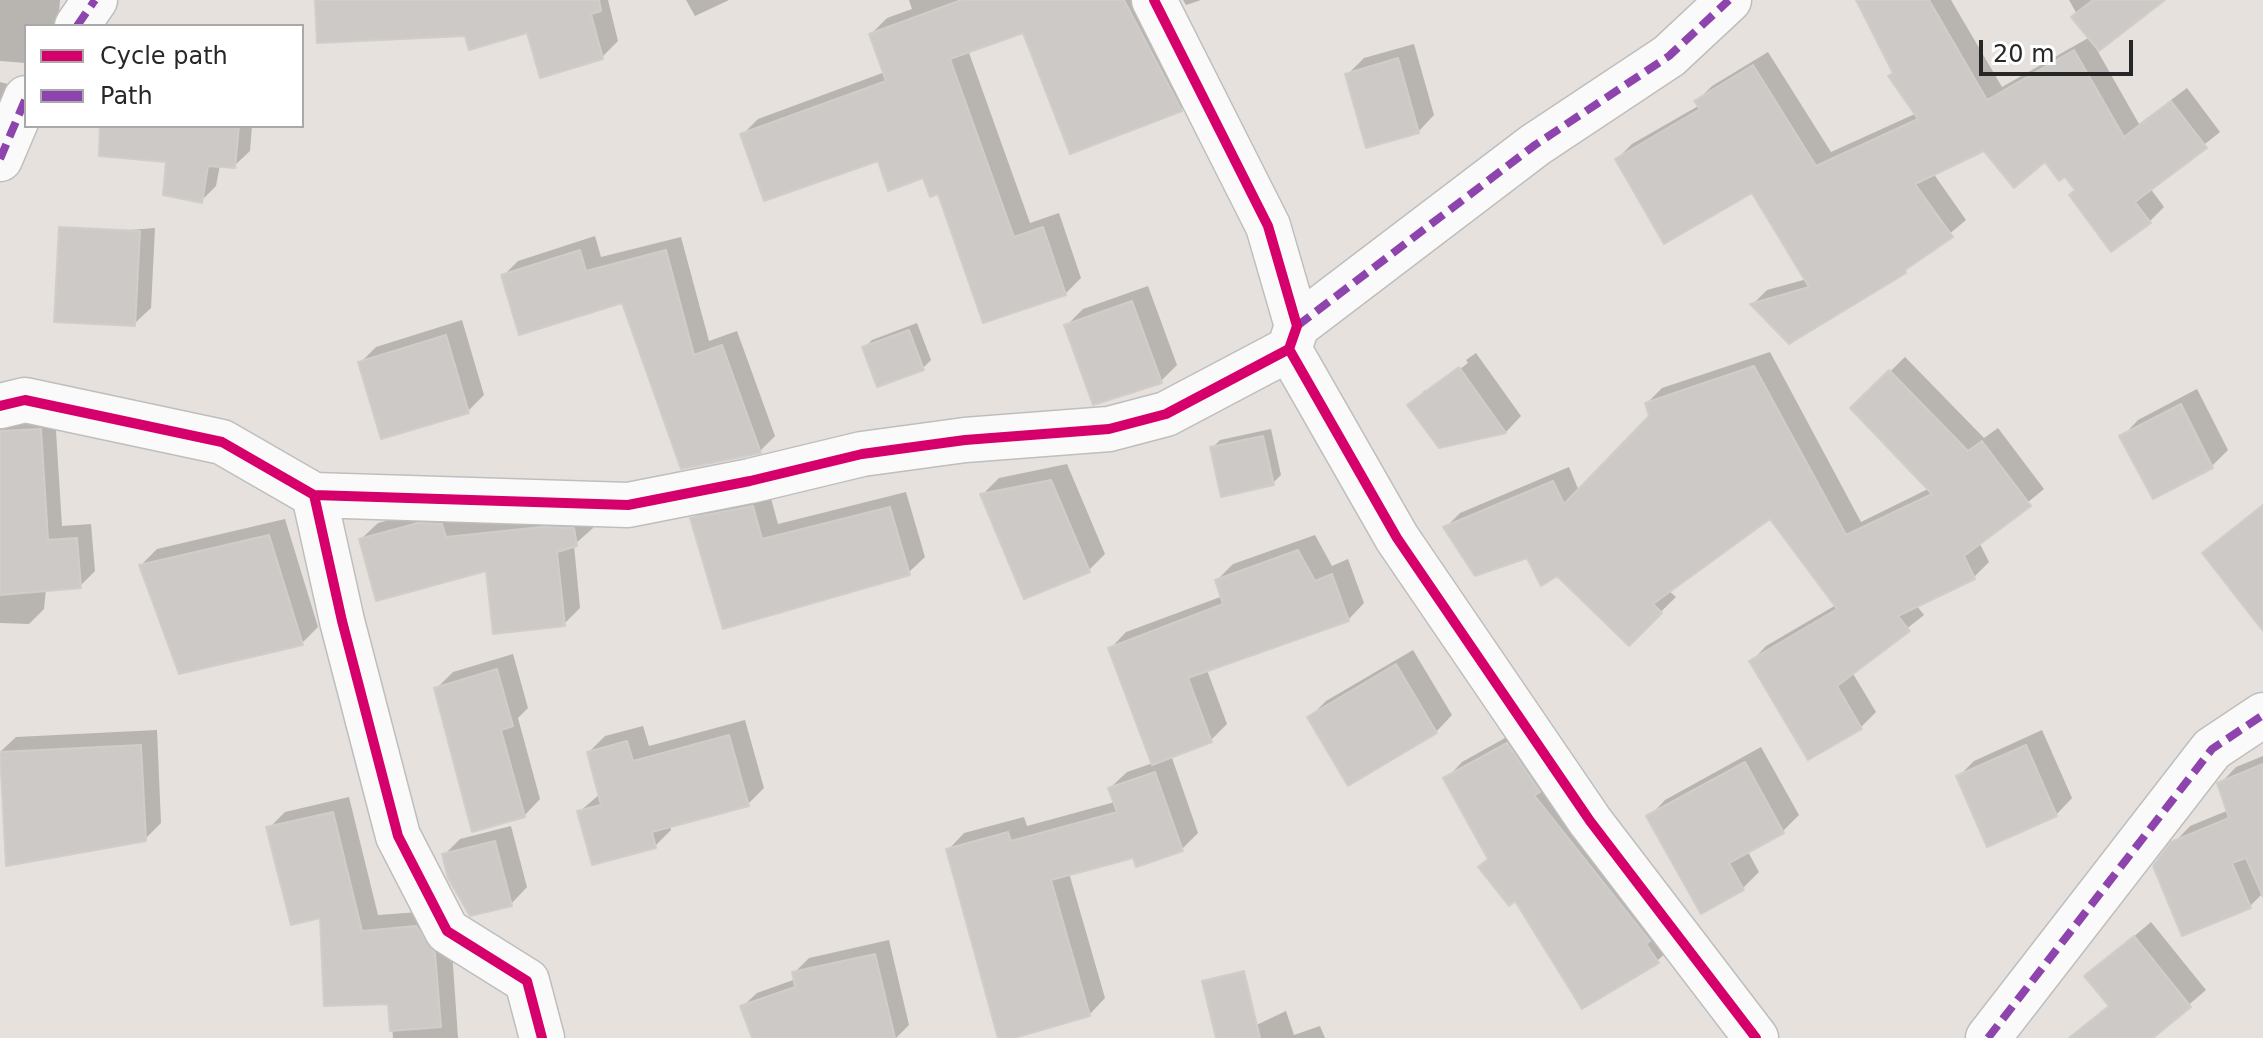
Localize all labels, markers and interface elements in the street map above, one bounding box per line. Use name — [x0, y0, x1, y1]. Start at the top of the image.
legend — [24, 24, 304, 128]
scale bar — [1983, 24, 2137, 74]
text: 20 m — [1993, 40, 2055, 68]
text: Cycle path — [100, 42, 228, 70]
text: Path — [100, 82, 153, 110]

